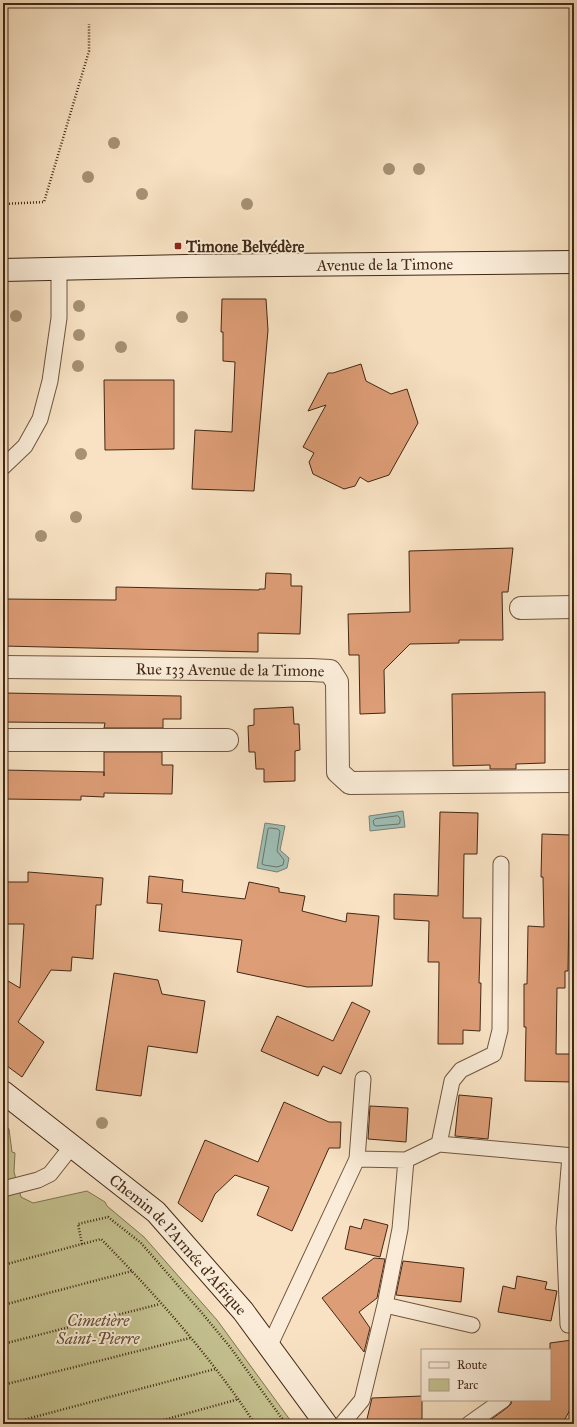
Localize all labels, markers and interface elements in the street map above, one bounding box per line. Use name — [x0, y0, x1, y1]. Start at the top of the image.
place label: Timone Belvédère — [185, 237, 305, 256]
marker: Timone Belvédère — [173, 241, 183, 251]
street label: Avenue de la Timone — [316, 254, 454, 275]
street label: Rue 133 Avenue de la Timone — [135, 659, 325, 681]
street label: Chemin de l'Armée d'Afrique — [105, 1170, 251, 1319]
park label: Cimetière Saint-Pierre — [56, 1311, 141, 1348]
legend — [421, 1349, 551, 1401]
text: Route — [457, 1358, 487, 1372]
text: Parc — [457, 1378, 478, 1392]

